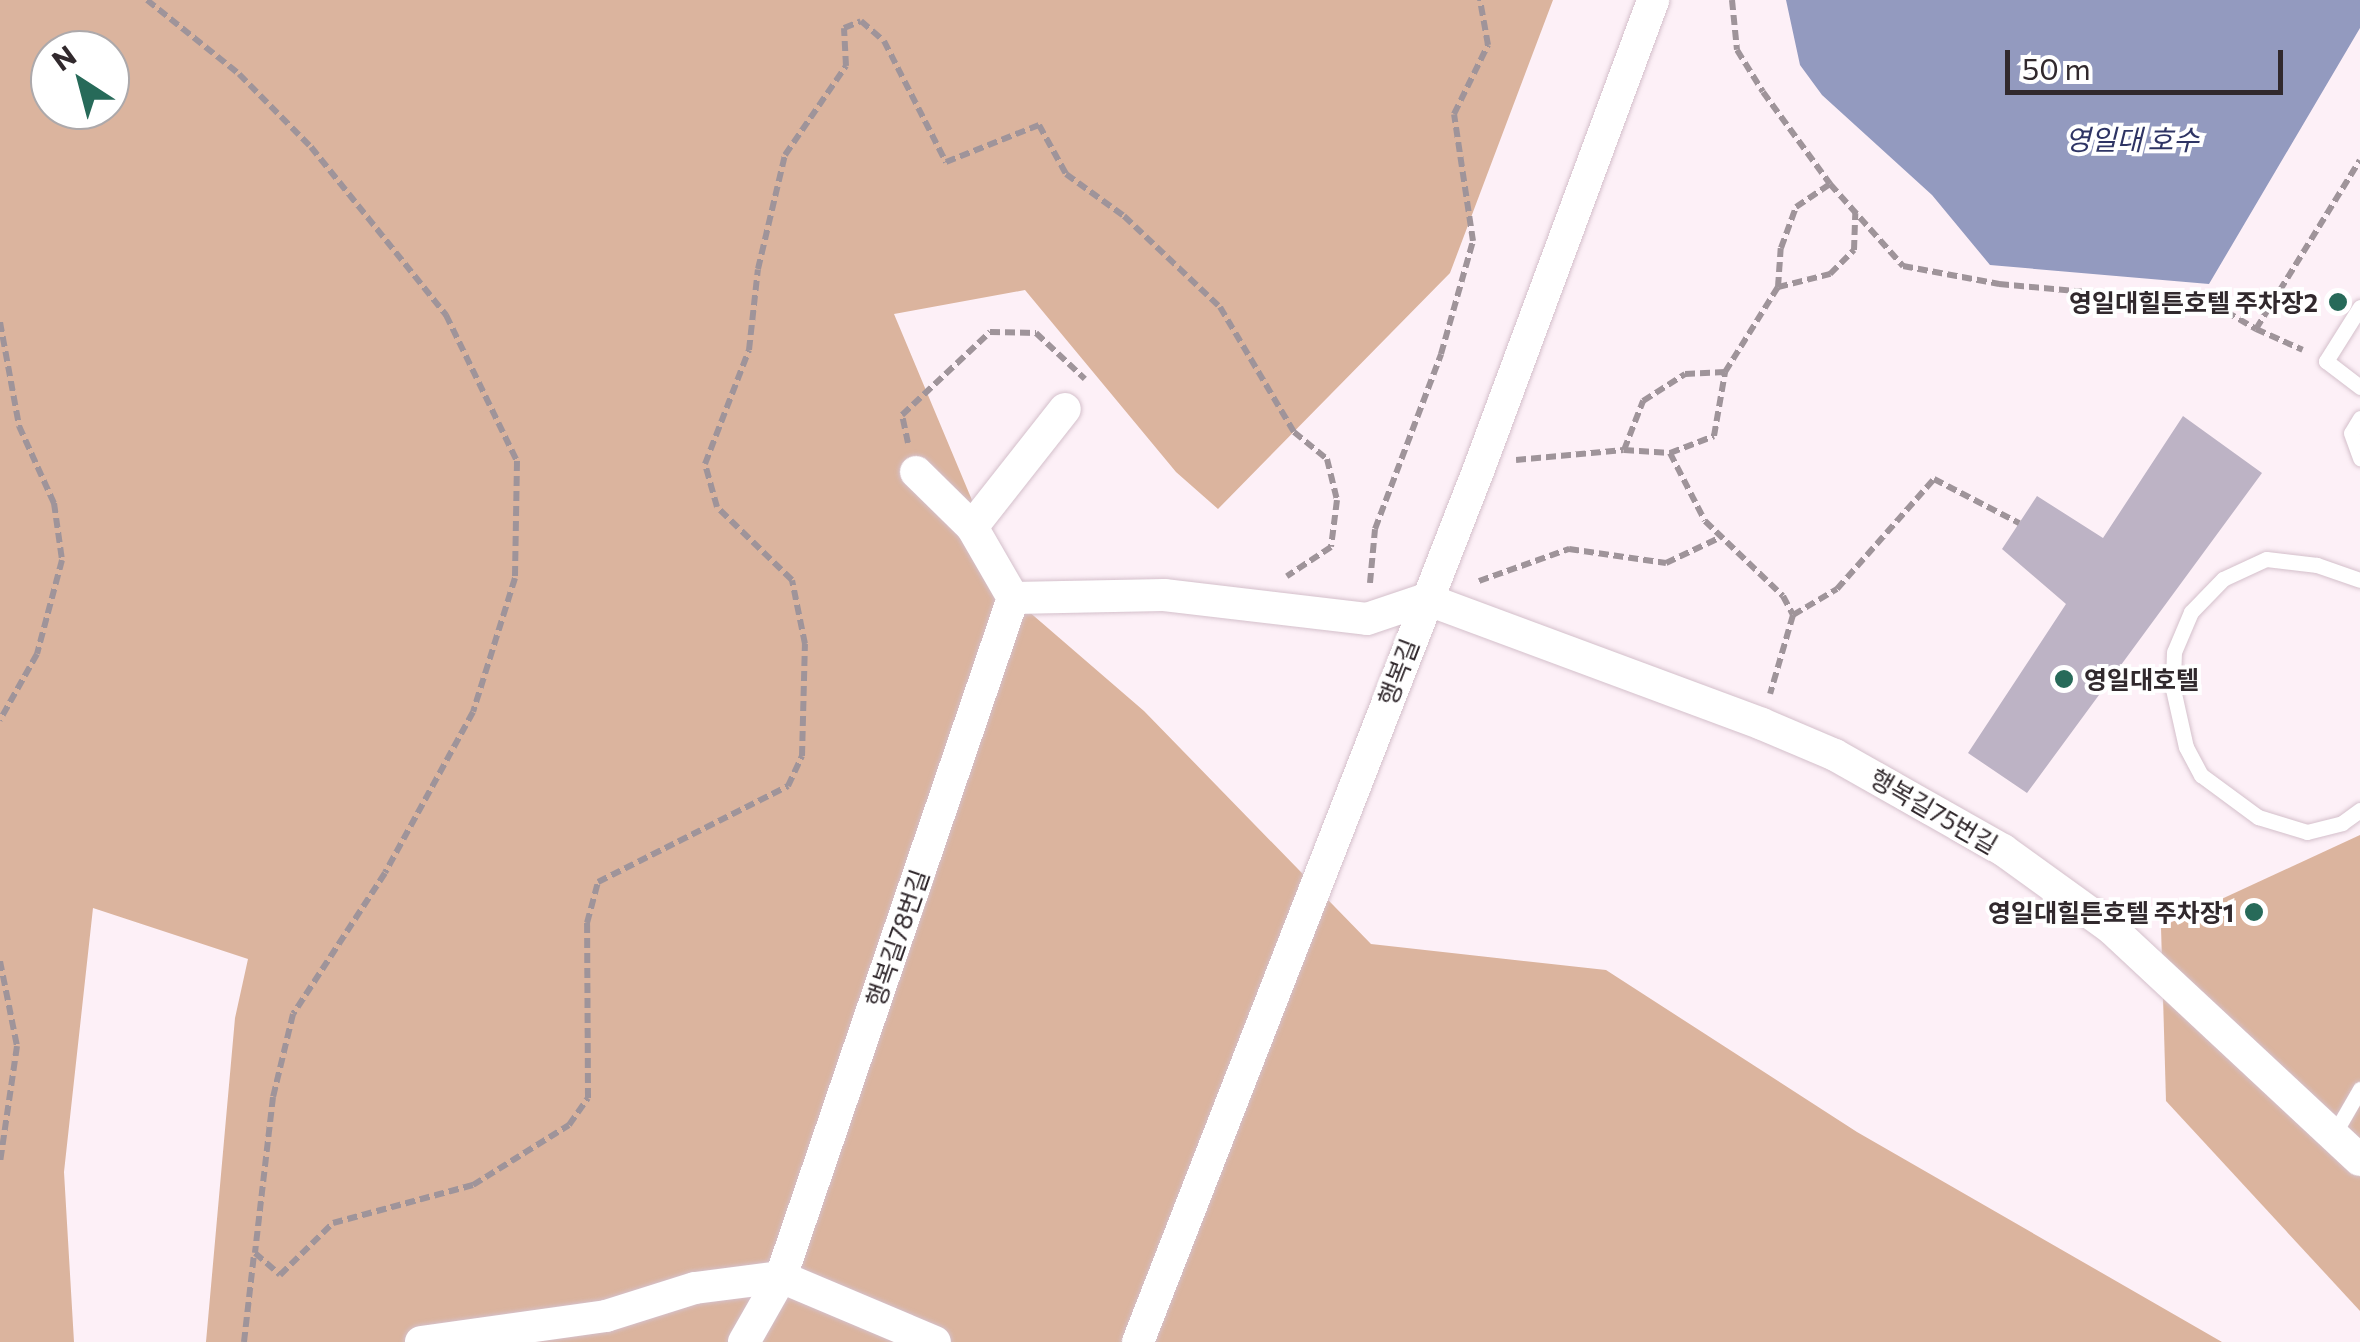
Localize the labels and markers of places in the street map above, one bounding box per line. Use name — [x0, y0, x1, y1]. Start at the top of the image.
place label: 영일대힐튼호텔 주차장2 — [2069, 287, 2318, 317]
marker: 영일대힐튼호텔 주차장2 — [2327, 291, 2349, 313]
place label: 영일대호텔 — [2084, 664, 2199, 694]
marker: 영일대호텔 — [2053, 668, 2075, 690]
place label: 영일대힐튼호텔 주차장1 — [1988, 897, 2234, 927]
marker: 영일대힐튼호텔 주차장1 — [2243, 901, 2265, 923]

